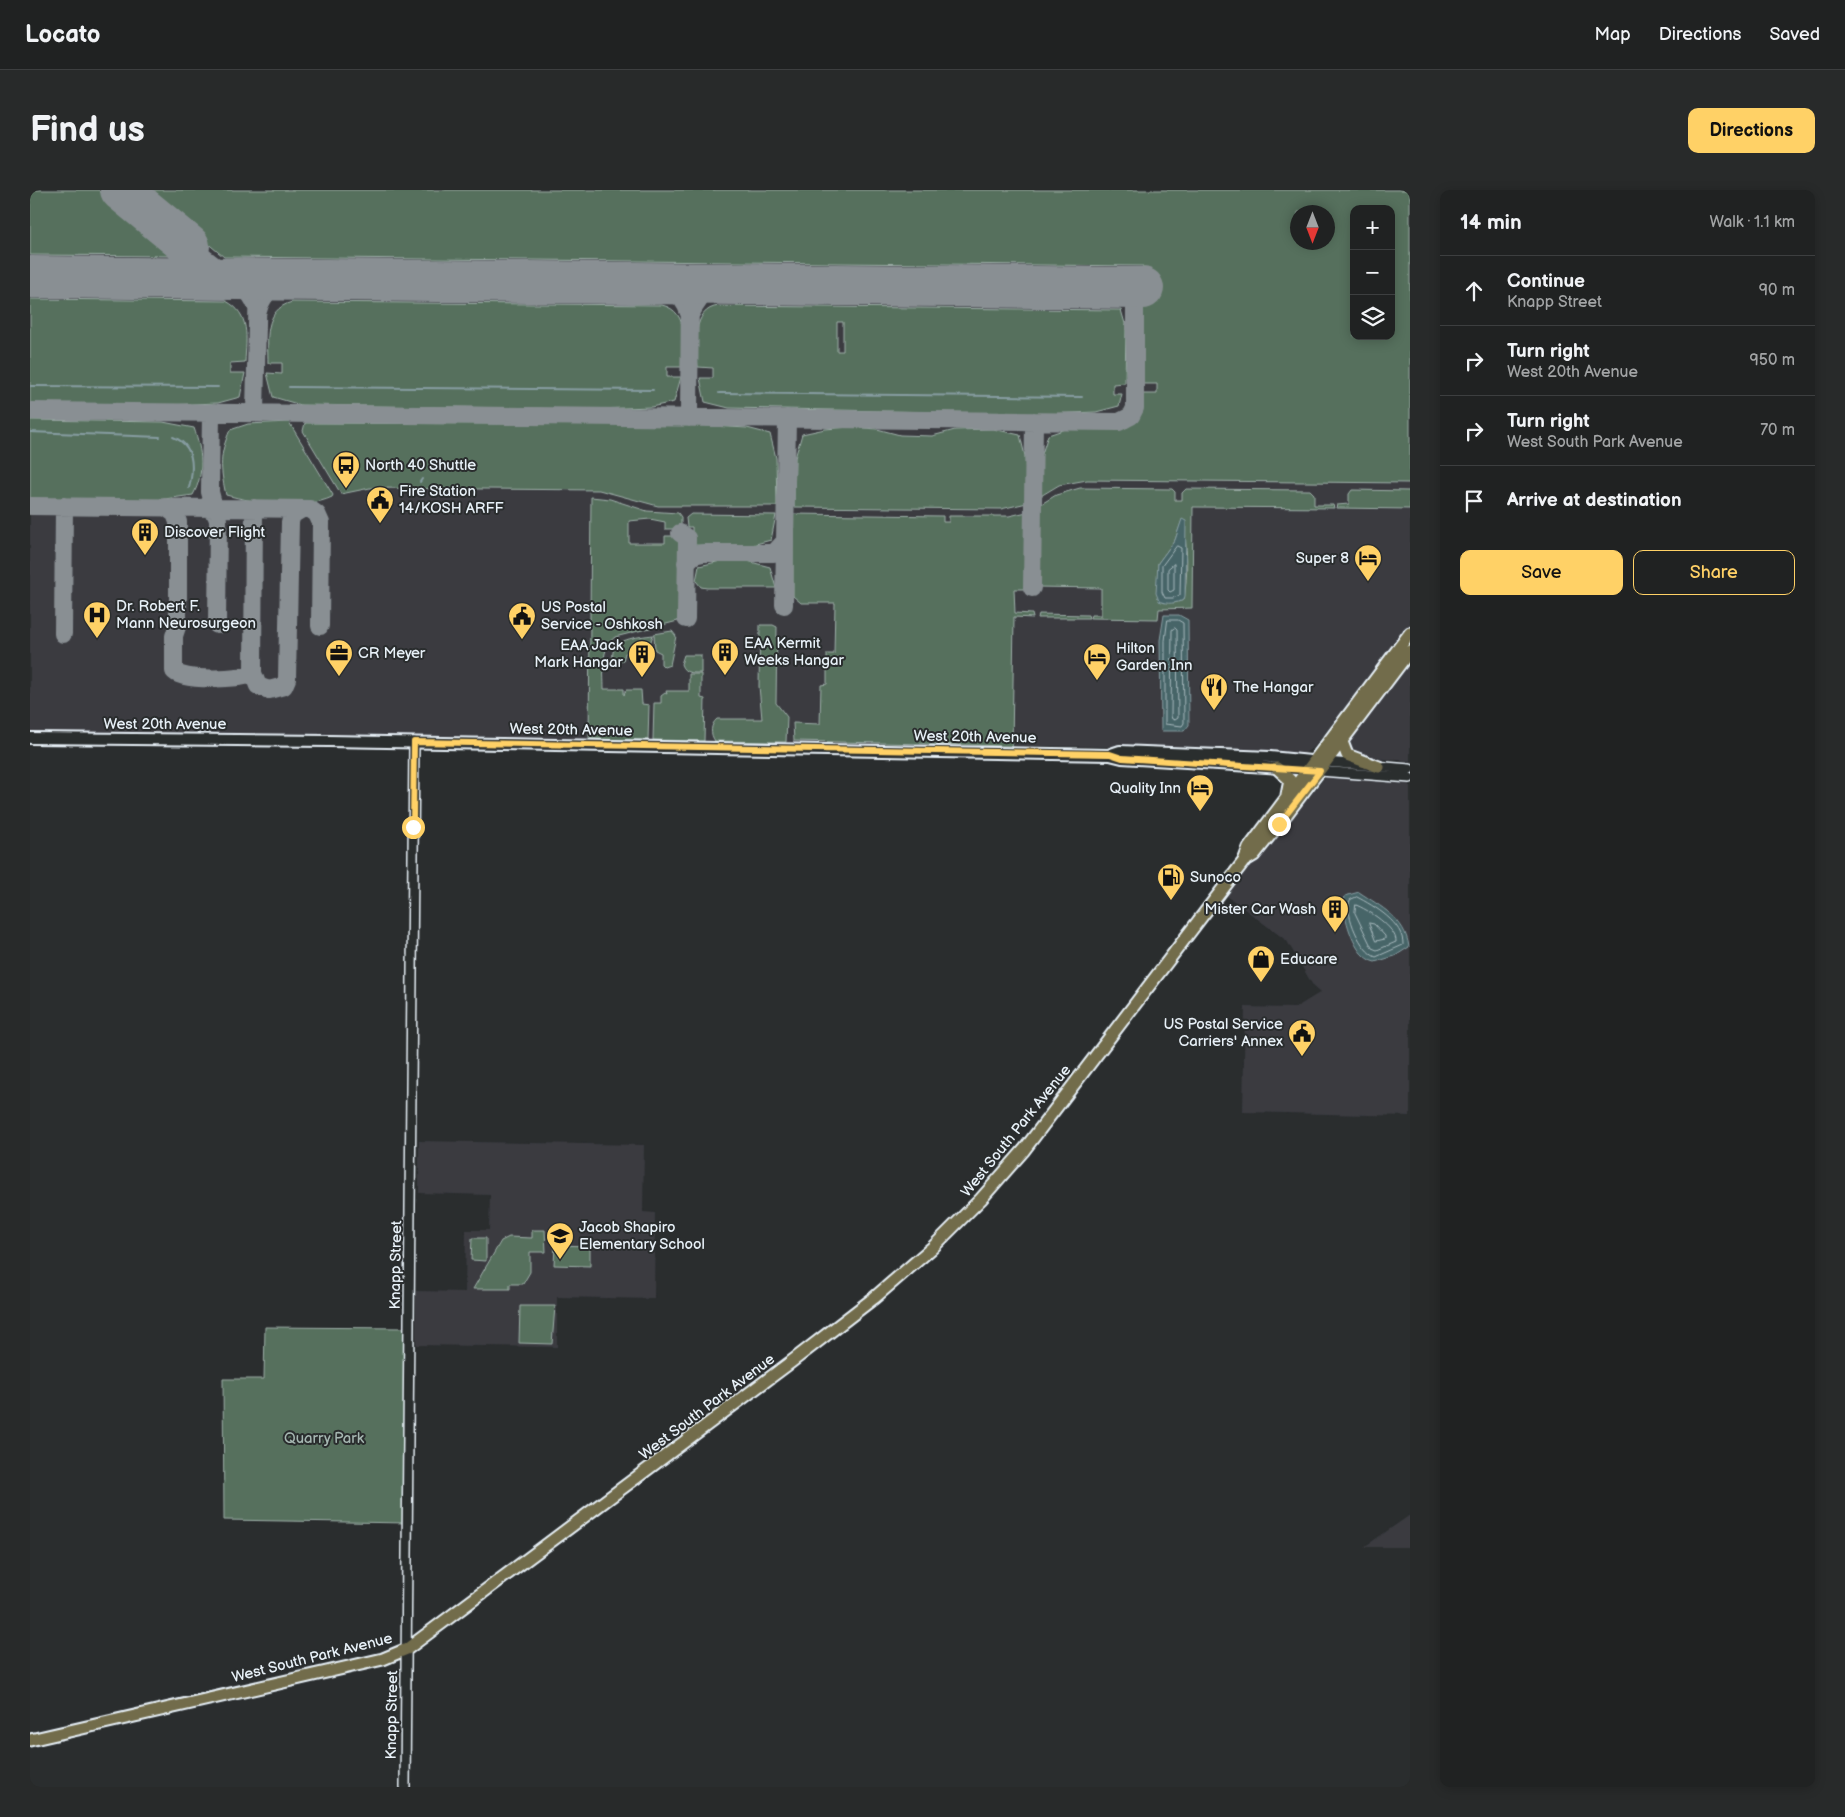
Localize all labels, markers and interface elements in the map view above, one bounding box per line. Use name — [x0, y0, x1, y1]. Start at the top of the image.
text: Locato — [25, 20, 100, 49]
text: Map — [1595, 24, 1631, 45]
text: Directions — [1659, 24, 1741, 45]
text: Saved — [1769, 24, 1820, 45]
button: Directions — [1688, 108, 1815, 153]
text: Find us — [30, 109, 145, 152]
north arrow — [1290, 205, 1335, 250]
map controls — [1350, 205, 1395, 340]
button: + — [1350, 205, 1395, 250]
text: 14 min — [1460, 210, 1522, 235]
text: Walk · 1.1 km — [1710, 213, 1795, 232]
button: − — [1350, 250, 1395, 295]
text: Continue — [1507, 270, 1585, 293]
icon: ahead — [1460, 277, 1488, 305]
text: 90 m — [1759, 281, 1795, 300]
text: Knapp Street — [1507, 293, 1602, 312]
button: layers — [1350, 295, 1395, 340]
text: Turn right — [1507, 340, 1590, 363]
icon: right — [1460, 347, 1488, 375]
text: 950 m — [1750, 351, 1795, 370]
text: West 20th Avenue — [1507, 363, 1638, 382]
text: Turn right — [1507, 410, 1590, 433]
icon: right — [1460, 417, 1488, 445]
text: 70 m — [1760, 421, 1795, 440]
text: West South Park Avenue — [1507, 433, 1683, 452]
bus stop icon: North 40 Shuttle — [331, 450, 361, 489]
place label: North 40 Shuttle — [365, 456, 476, 475]
place label: Fire Station 14/KOSH ARFF — [399, 482, 503, 518]
public building icon: Fire Station 14/KOSH ARFF — [365, 485, 395, 524]
icon: arrive — [1460, 487, 1488, 515]
text: Arrive at destination — [1507, 489, 1682, 512]
building icon: Discover Flight — [130, 517, 160, 556]
place label: Discover Flight — [164, 523, 265, 542]
hotel icon: Super 8 — [1353, 543, 1383, 582]
place label: Super 8 — [1296, 549, 1349, 568]
button: Save — [1460, 550, 1623, 595]
button: Share — [1633, 550, 1795, 595]
place label: Dr. Robert F. Mann Neurosurgeon — [116, 597, 256, 633]
place label: US Postal Service - Oshkosh — [541, 598, 663, 634]
hospital icon: Dr. Robert F. Mann Neurosurgeon — [82, 600, 112, 639]
public building icon: US Postal Service - Oshkosh — [507, 601, 537, 640]
place label: EAA Kermit Weeks Hangar — [744, 634, 845, 670]
place label: EAA Jack Mark Hangar — [534, 636, 624, 672]
building icon: EAA Kermit Weeks Hangar — [710, 637, 740, 676]
office icon: CR Meyer — [324, 638, 354, 677]
building icon: EAA Jack Mark Hangar — [627, 639, 657, 678]
place label: Hilton Garden Inn — [1116, 639, 1192, 675]
hotel icon: Hilton Garden Inn — [1082, 642, 1112, 681]
place label: CR Meyer — [358, 644, 426, 663]
restaurant icon: The Hangar — [1199, 672, 1229, 711]
place label: The Hangar — [1233, 678, 1314, 697]
street label: West 20th Avenue — [104, 715, 226, 734]
street label: West 20th Avenue — [509, 719, 633, 741]
street label: West 20th Avenue — [913, 726, 1037, 748]
hotel icon: Quality Inn — [1185, 773, 1215, 812]
place label: Quality Inn — [1110, 779, 1181, 798]
route end — [1268, 813, 1291, 836]
route start — [402, 816, 425, 839]
fuel station icon: Sunoco — [1156, 862, 1186, 901]
place label: Sunoco — [1190, 868, 1241, 887]
building icon: Mister Car Wash — [1320, 894, 1350, 933]
place label: Mister Car Wash — [1205, 900, 1316, 919]
shop icon: Educare — [1246, 944, 1276, 983]
place label: Educare — [1280, 950, 1337, 969]
place label: US Postal Service Carriers' Annex — [1163, 1015, 1283, 1051]
public building icon: US Postal Service Carriers' Annex — [1287, 1018, 1317, 1057]
street label: West South Park Avenue — [957, 1061, 1075, 1201]
place label: Jacob Shapiro Elementary School — [579, 1218, 705, 1254]
street label: Knapp Street — [386, 1220, 406, 1310]
school or university icon: Jacob Shapiro Elementary School — [545, 1221, 575, 1260]
street label: West South Park Avenue — [636, 1350, 779, 1464]
park label: Quarry Park — [284, 1429, 365, 1448]
street label: West South Park Avenue — [230, 1629, 394, 1687]
street label: Knapp Street — [382, 1670, 402, 1760]

